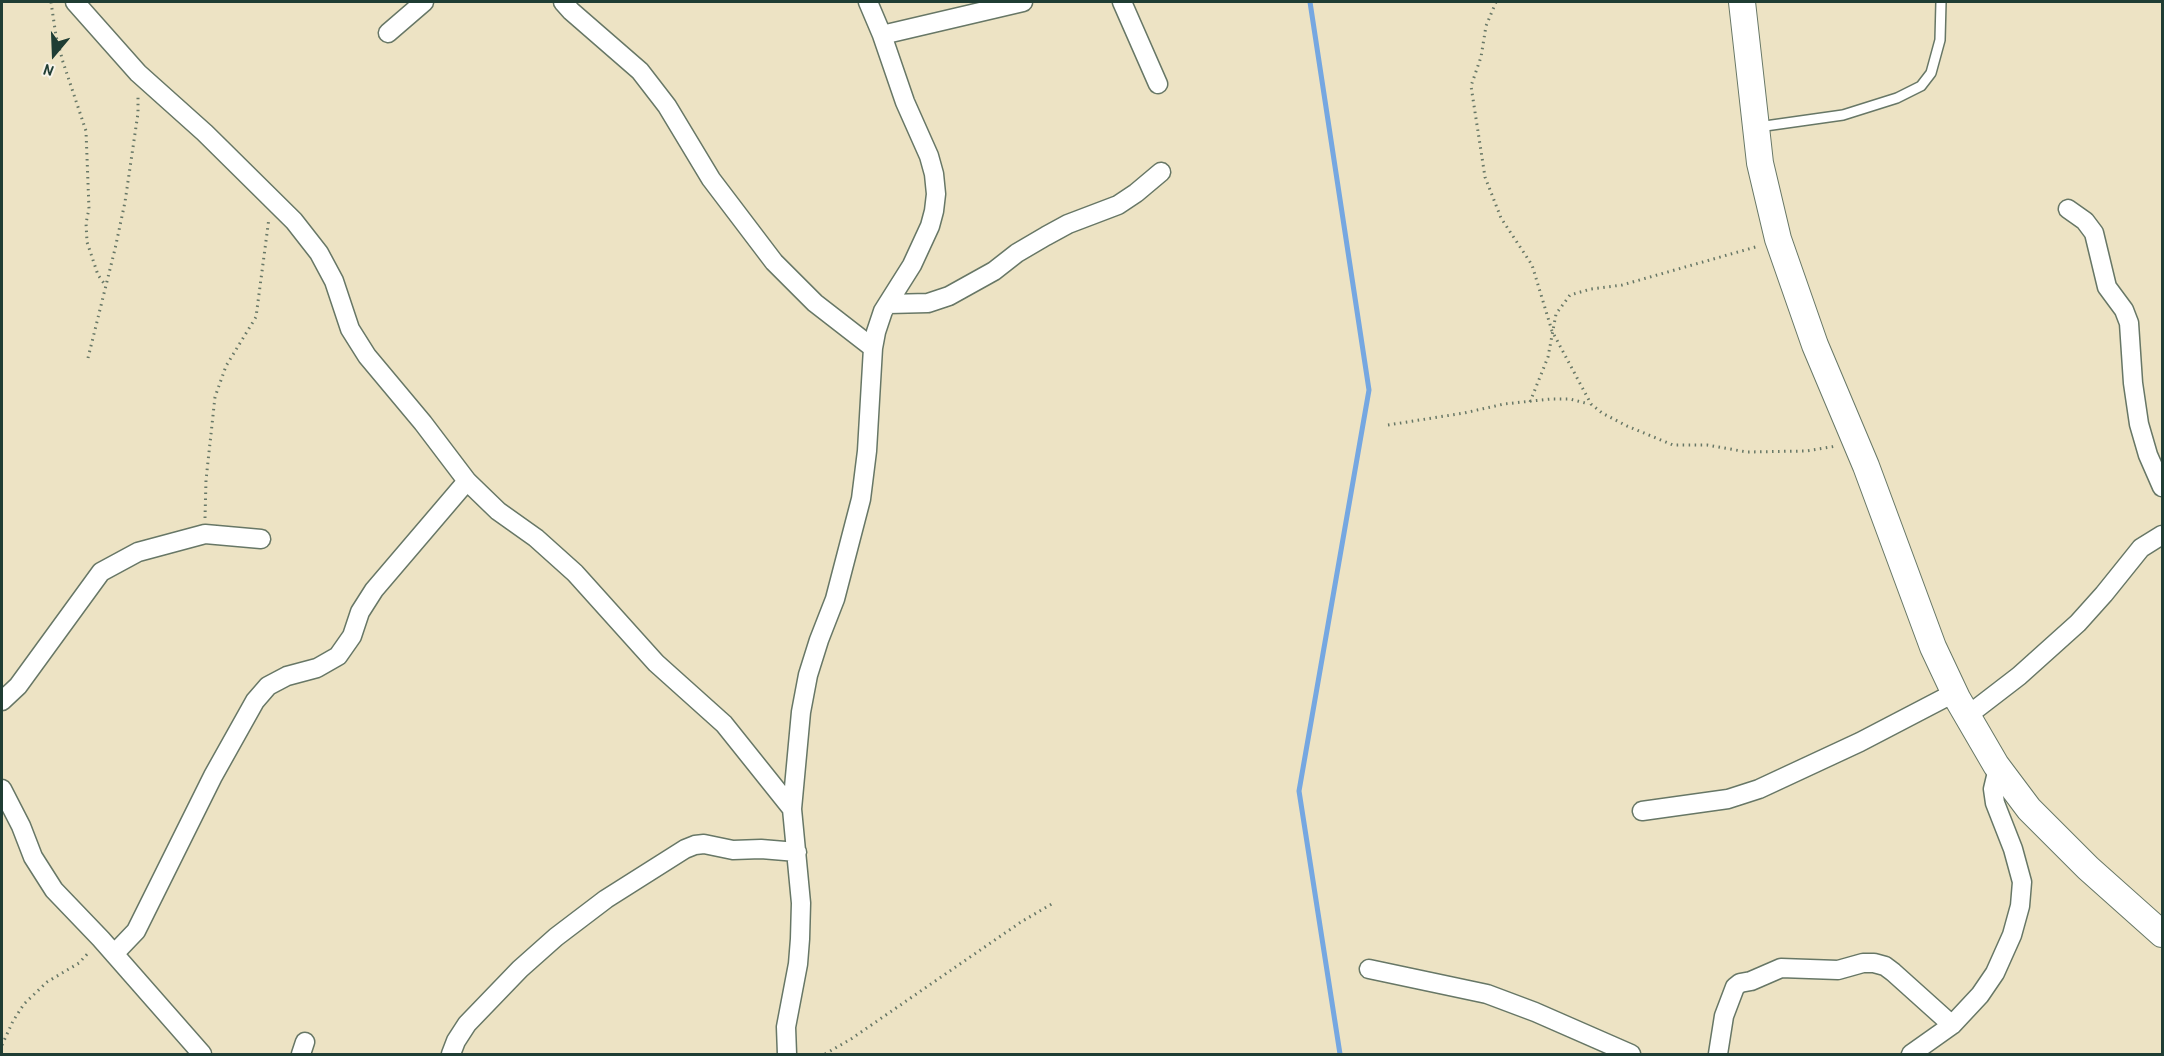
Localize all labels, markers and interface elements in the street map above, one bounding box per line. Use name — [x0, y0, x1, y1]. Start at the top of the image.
north arrow — [24, 24, 84, 84]
text: N — [41, 59, 56, 83]

